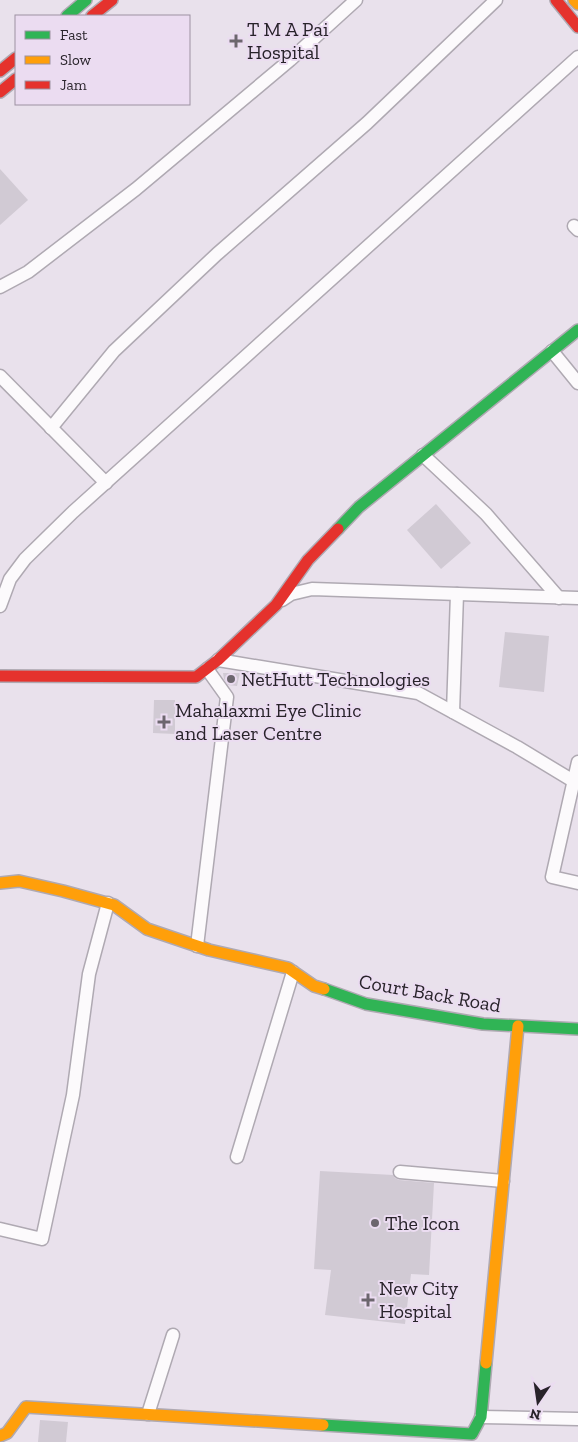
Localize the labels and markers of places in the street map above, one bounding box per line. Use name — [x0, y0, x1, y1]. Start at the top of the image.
place label: T M A Pai Hospital — [247, 17, 329, 64]
marker: T M A Pai Hospital — [229, 34, 243, 48]
place label: NetHutt Technologies — [241, 667, 430, 691]
marker: NetHutt Technologies — [225, 673, 237, 685]
place label: Mahalaxmi Eye Clinic and Laser Centre — [175, 698, 361, 745]
marker: Mahalaxmi Eye Clinic and Laser Centre — [157, 715, 171, 729]
place label: The Icon — [385, 1211, 460, 1235]
marker: The Icon — [369, 1217, 381, 1229]
place label: New City Hospital — [379, 1276, 459, 1323]
marker: New City Hospital — [361, 1293, 375, 1307]

